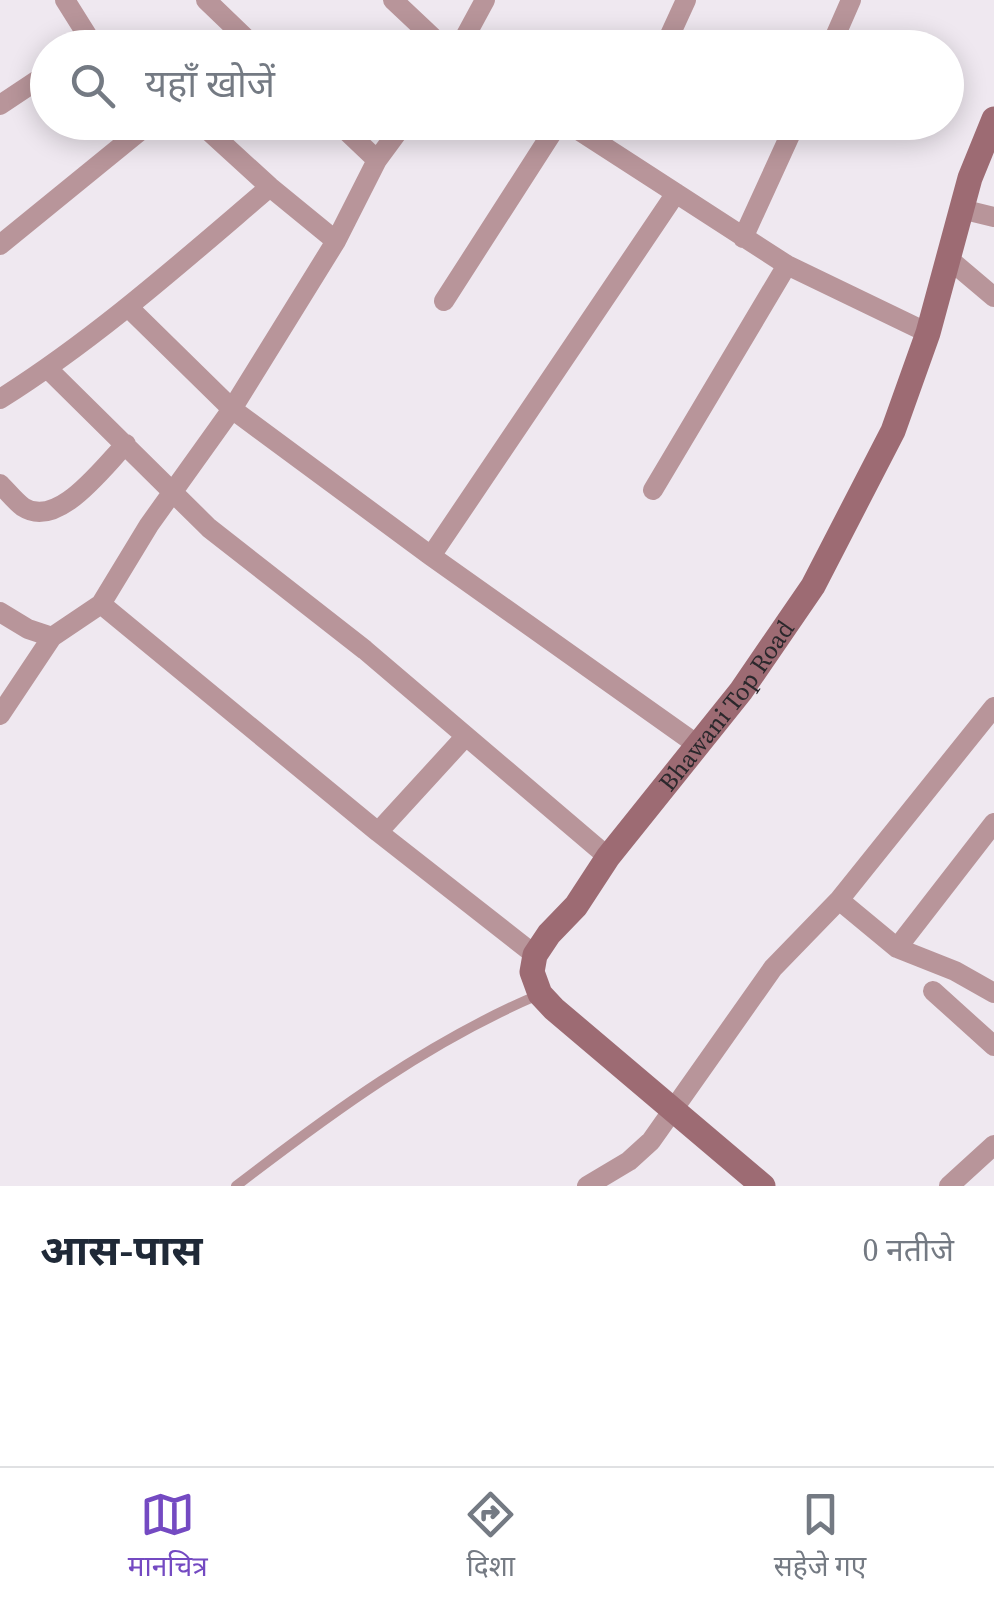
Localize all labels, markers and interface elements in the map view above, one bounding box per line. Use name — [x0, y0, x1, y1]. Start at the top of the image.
search box — [30, 30, 964, 140]
icon: search — [65, 58, 120, 113]
text: यहाँ खोजें — [145, 58, 275, 110]
street label: Bhawani Top Road — [651, 613, 802, 798]
text: आस-पास — [40, 1221, 203, 1279]
text: 0 नतीजे — [863, 1228, 954, 1272]
tab: मानचित्र — [128, 1487, 208, 1587]
tab: दिशा — [463, 1487, 518, 1587]
tab: सहेजे गए — [774, 1487, 866, 1587]

